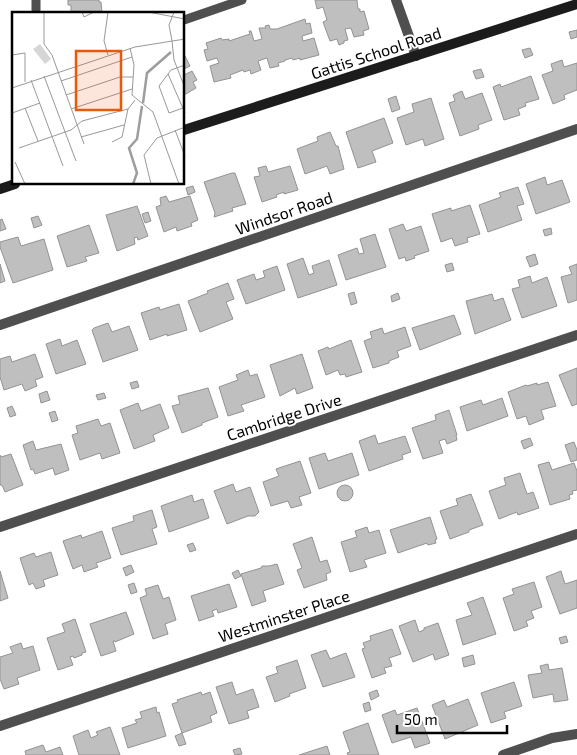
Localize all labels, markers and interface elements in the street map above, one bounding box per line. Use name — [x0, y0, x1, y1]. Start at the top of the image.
inset map — [12, 12, 185, 185]
street label: Gattis School Road — [308, 23, 443, 83]
street label: Windsor Road — [233, 187, 335, 238]
street label: Cambridge Drive — [224, 389, 344, 444]
street label: Westminster Place — [216, 585, 352, 646]
scale bar — [397, 702, 507, 734]
text: 50 m — [404, 710, 438, 728]

